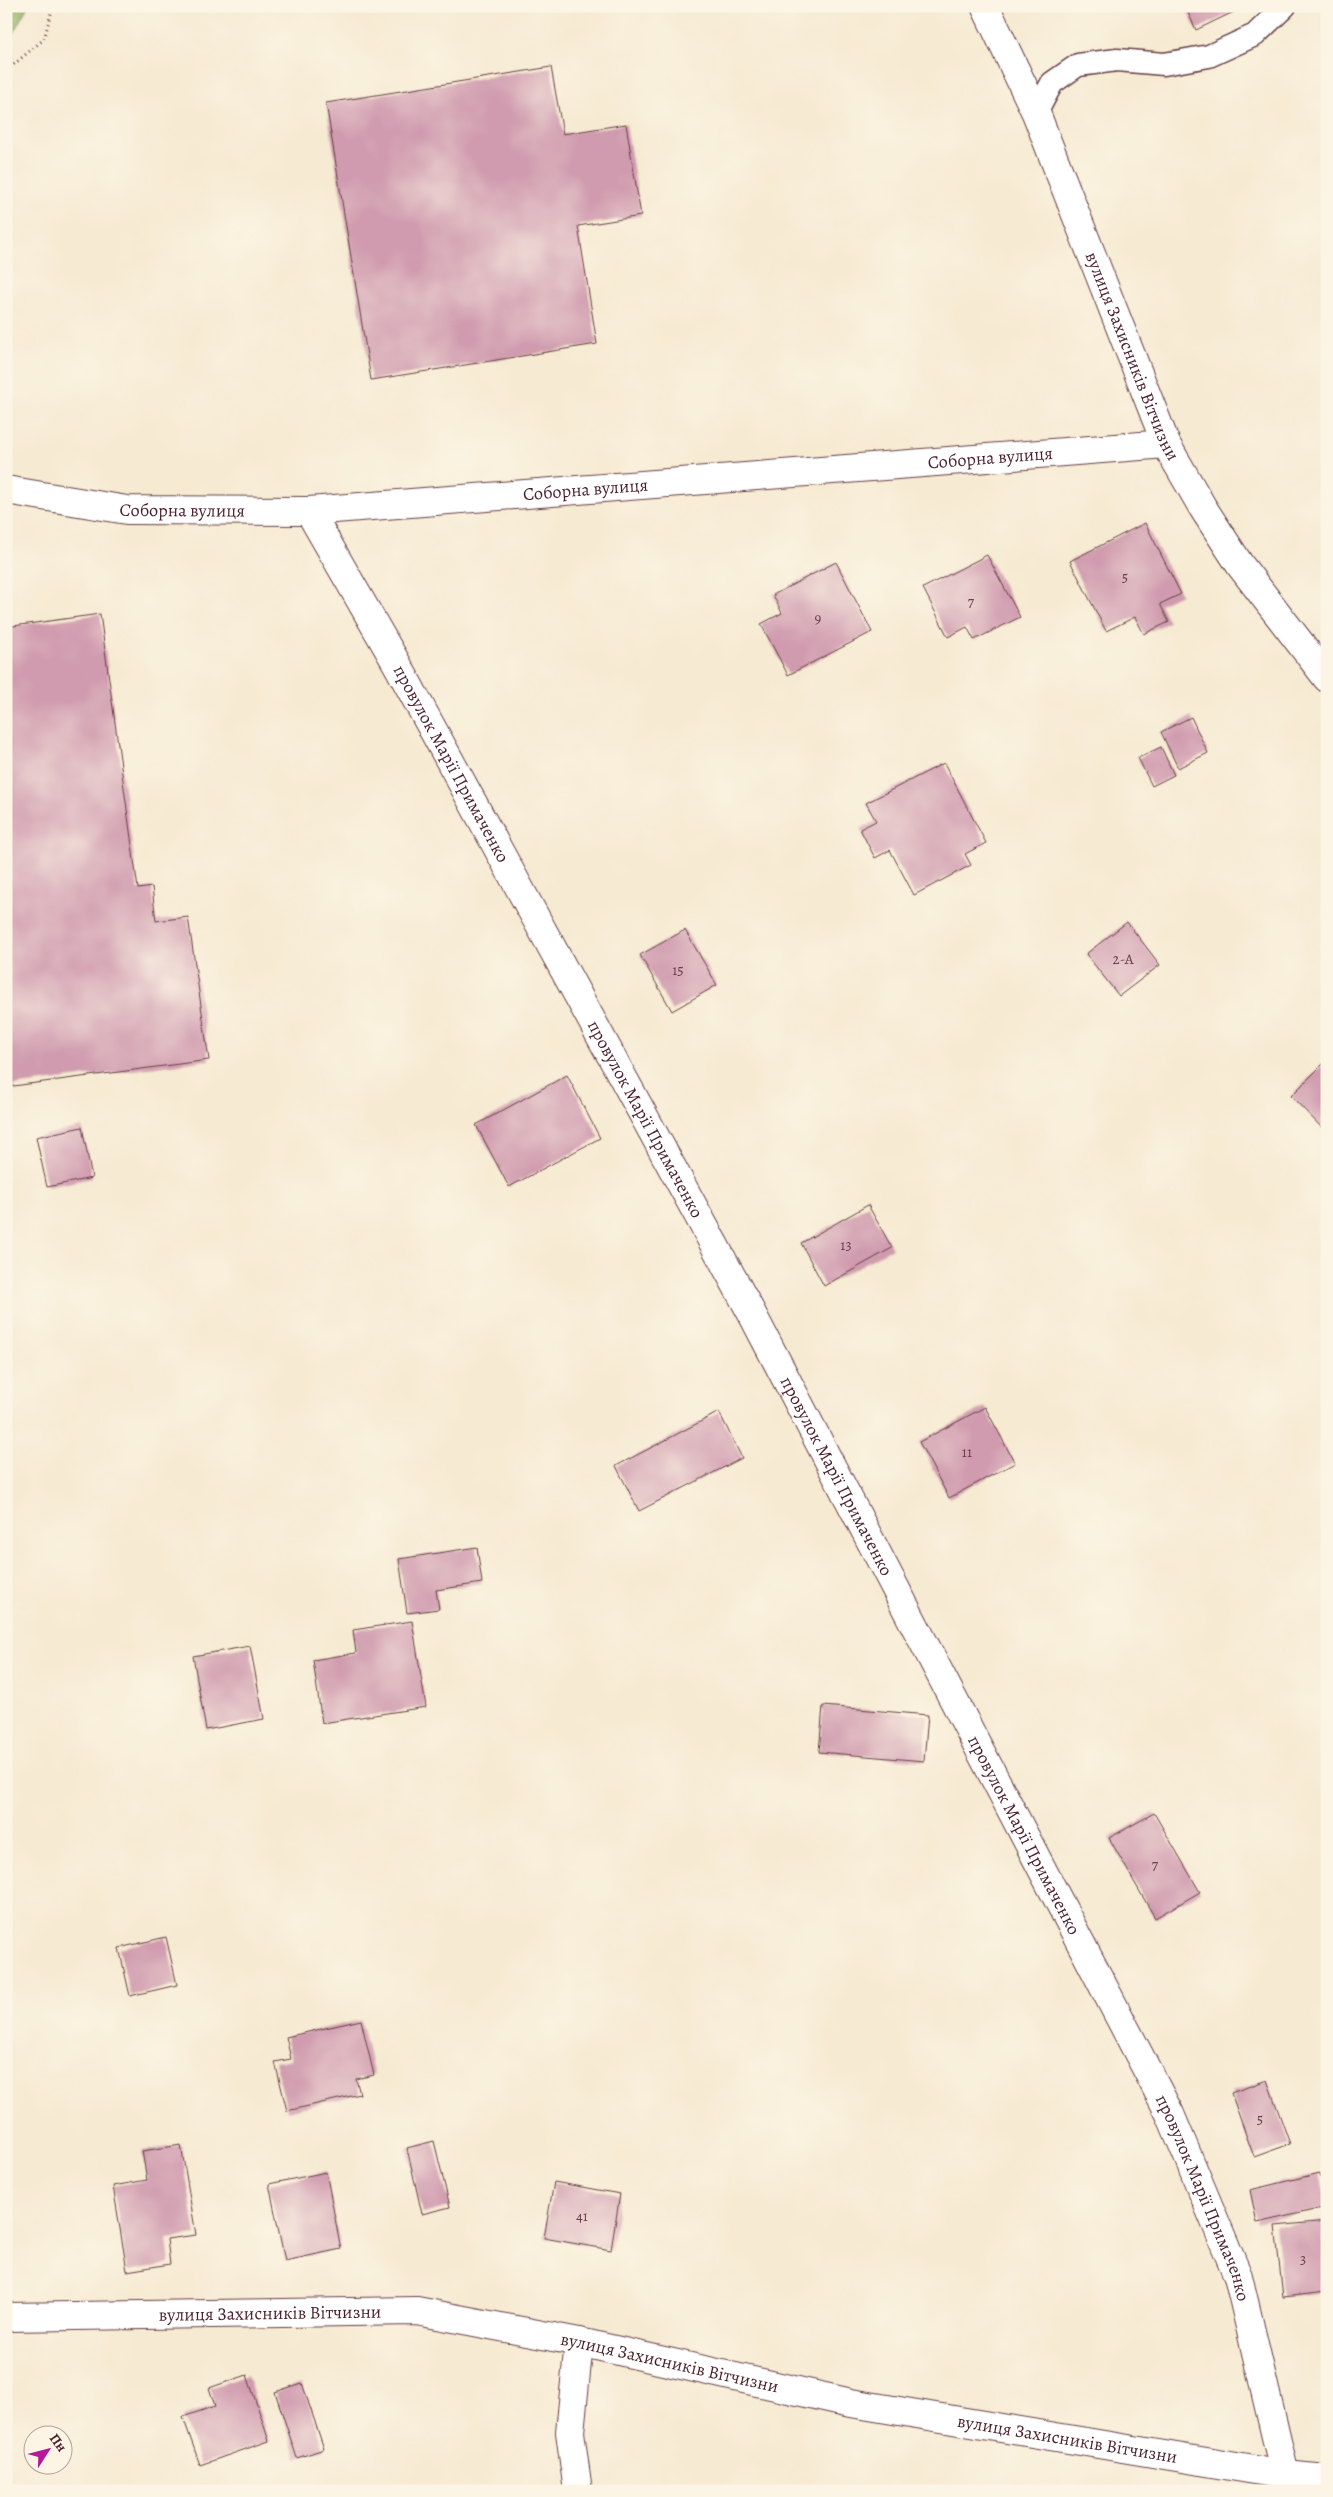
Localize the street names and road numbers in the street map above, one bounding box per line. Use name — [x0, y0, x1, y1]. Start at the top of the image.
street label: вулиця Захисників Вітчизни — [1080, 248, 1185, 465]
street label: Соборна вулиця — [927, 441, 1054, 475]
street label: Соборна вулиця — [522, 473, 649, 506]
street label: Соборна вулиця — [118, 497, 245, 523]
street label: провулок Марії Примаченко — [388, 661, 515, 867]
street label: провулок Марії Примаченко — [582, 1016, 709, 1222]
street label: провулок Марії Примаченко — [775, 1372, 899, 1580]
street label: провулок Марії Примаченко — [962, 1731, 1086, 1939]
street label: провулок Марії Примаченко — [1150, 2090, 1256, 2303]
street label: вулиця Захисників Вітчизни — [158, 2300, 382, 2327]
street label: вулиця Захисників Вітчизни — [559, 2327, 781, 2398]
street label: вулиця Захисників Вітчизни — [955, 2409, 1179, 2469]

